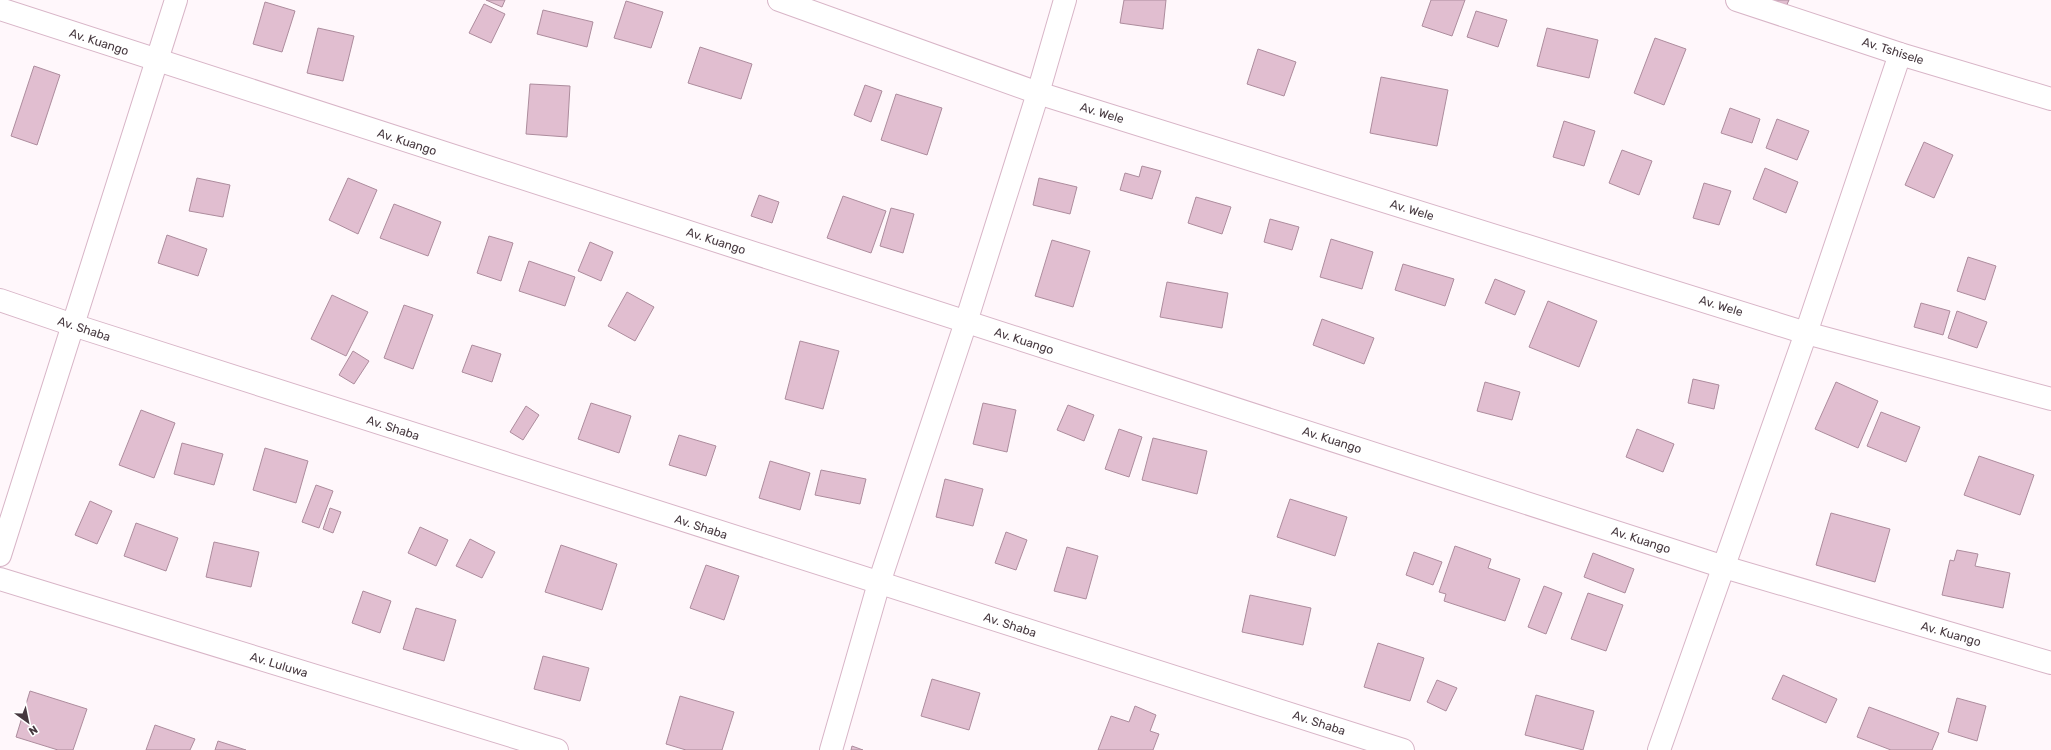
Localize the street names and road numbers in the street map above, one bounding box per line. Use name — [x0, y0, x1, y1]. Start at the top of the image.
street label: Av. Kuango — [67, 26, 131, 58]
street label: Av. Tshisele — [1860, 34, 1926, 68]
street label: Av. Wele — [1078, 100, 1126, 126]
street label: Av. Kuango — [375, 126, 439, 158]
street label: Av. Wele — [1388, 197, 1436, 223]
street label: Av. Kuango — [684, 225, 748, 257]
street label: Av. Wele — [1697, 293, 1745, 319]
street label: Av. Shaba — [56, 314, 112, 344]
street label: Av. Kuango — [992, 325, 1056, 357]
street label: Av. Shaba — [365, 413, 421, 443]
street label: Av. Kuango — [1300, 424, 1364, 456]
street label: Av. Shaba — [673, 512, 729, 542]
street label: Av. Kuango — [1609, 524, 1673, 556]
street label: Av. Shaba — [982, 610, 1038, 640]
street label: Av. Kuango — [1919, 619, 1983, 649]
street label: Av. Luluwa — [248, 650, 310, 680]
street label: Av. Shaba — [1291, 708, 1347, 738]

